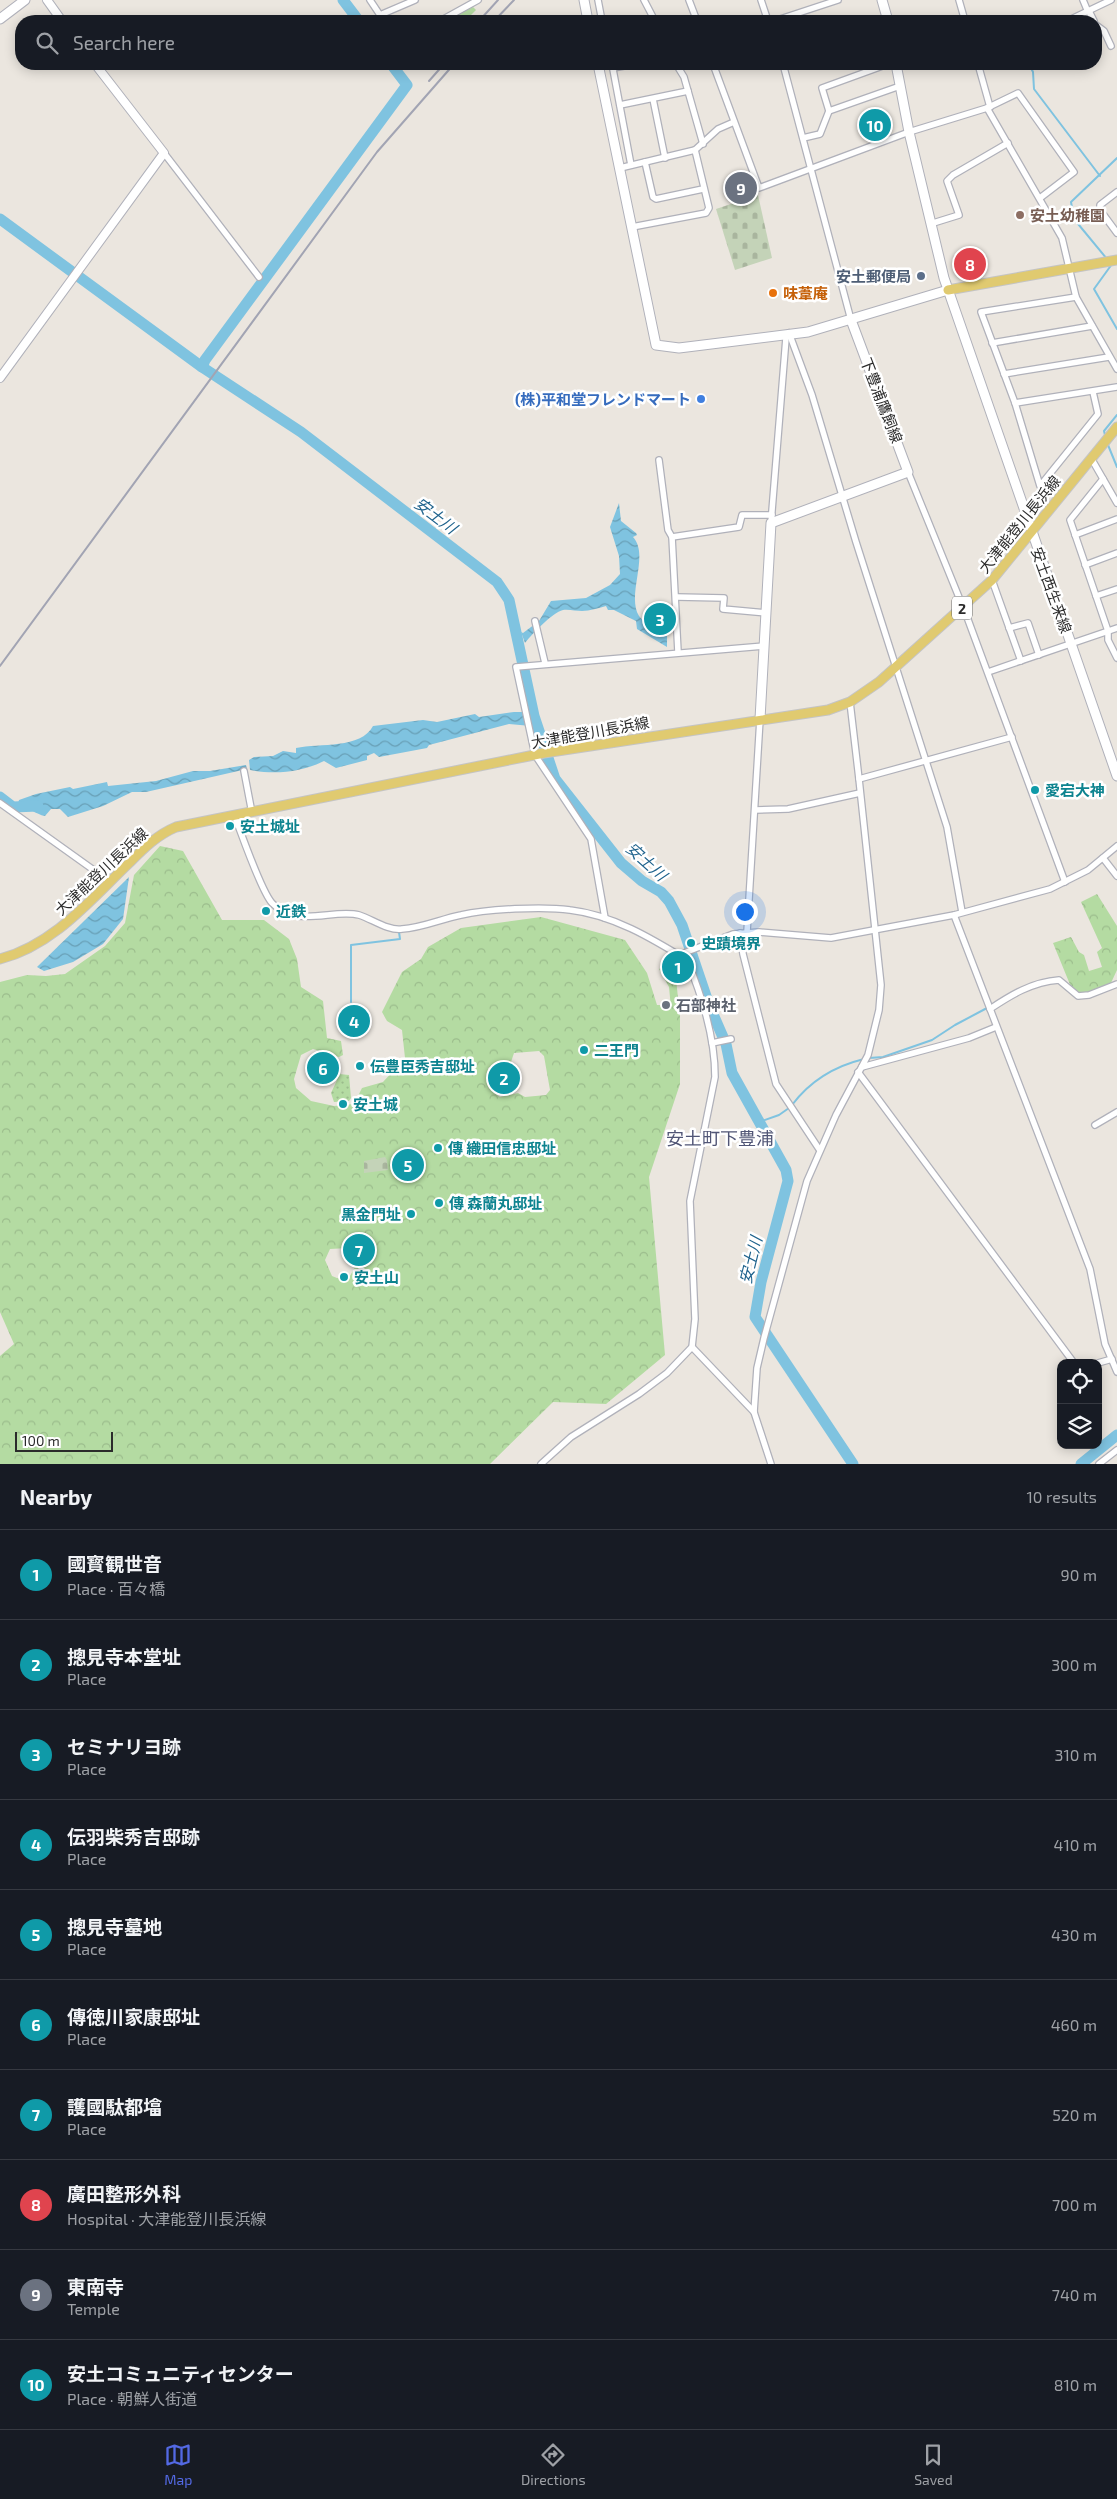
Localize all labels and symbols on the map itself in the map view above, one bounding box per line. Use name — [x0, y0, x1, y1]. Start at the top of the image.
pin: 10 — [859, 106, 891, 144]
pin: 9 — [725, 169, 757, 207]
place label: 安土幼稚園 — [1030, 206, 1105, 224]
marker: 安土幼稚園 — [1014, 209, 1026, 221]
pin: 8 — [954, 245, 986, 283]
place label: 安土郵便局 — [836, 267, 911, 285]
marker: 安土郵便局 — [915, 270, 927, 282]
place label: 味葦庵 — [783, 284, 828, 302]
marker: 味葦庵 — [767, 287, 779, 299]
street label: 下豊浦鷹飼線 — [857, 355, 907, 445]
place label: (株)平和堂フレンドマート — [515, 390, 691, 408]
marker: (株)平和堂フレンドマート — [695, 393, 707, 405]
street label: 大津能登川長浜線 — [974, 472, 1064, 576]
water label: 安土川 — [411, 493, 462, 538]
street label: 安土西生来線 — [1028, 545, 1076, 635]
road number: 2 — [952, 596, 972, 620]
pin: 3 — [644, 600, 676, 638]
street label: 大津能登川長浜線 — [529, 713, 651, 751]
place label: 愛宕大神 — [1045, 781, 1105, 799]
marker: 愛宕大神 — [1029, 784, 1041, 796]
place label: 安土城址 — [240, 817, 300, 835]
marker: 安土城址 — [224, 820, 236, 832]
street label: 大津能登川長浜線 — [51, 823, 151, 919]
water label: 安土川 — [623, 838, 673, 885]
your location — [732, 899, 758, 925]
place label: 近鉄 — [276, 902, 307, 920]
marker: 近鉄 — [260, 905, 272, 917]
place label: 史蹟境界 — [701, 934, 761, 952]
marker: 史蹟境界 — [685, 937, 697, 949]
pin: 1 — [662, 948, 694, 986]
place label: 石部神社 — [676, 996, 736, 1014]
marker: 石部神社 — [660, 999, 672, 1011]
pin: 4 — [338, 1002, 370, 1040]
place label: 二王門 — [594, 1041, 639, 1059]
marker: 二王門 — [578, 1044, 590, 1056]
pin: 6 — [307, 1049, 339, 1087]
place label: 伝豊臣秀吉邸址 — [370, 1057, 475, 1075]
pin: 2 — [488, 1059, 520, 1097]
marker: 伝豊臣秀吉邸址 — [354, 1060, 366, 1072]
place label: 安土城 — [353, 1095, 398, 1113]
marker: 安土城 — [337, 1098, 349, 1110]
district label: 安土町下豊浦 — [666, 1127, 774, 1149]
place label: 傳 織田信忠邸址 — [448, 1139, 556, 1157]
marker: 傳 織田信忠邸址 — [432, 1142, 444, 1154]
pin: 5 — [392, 1146, 424, 1184]
place label: 傳 森蘭丸邸址 — [449, 1194, 542, 1212]
marker: 傳 森蘭丸邸址 — [433, 1197, 445, 1209]
place label: 黒金門址 — [341, 1205, 401, 1223]
marker: 黒金門址 — [405, 1208, 417, 1220]
pin: 7 — [343, 1231, 375, 1269]
water label: 安土川 — [735, 1232, 766, 1286]
place label: 安土山 — [354, 1268, 399, 1286]
marker: 安土山 — [338, 1271, 350, 1283]
scale bar — [15, 1429, 112, 1452]

